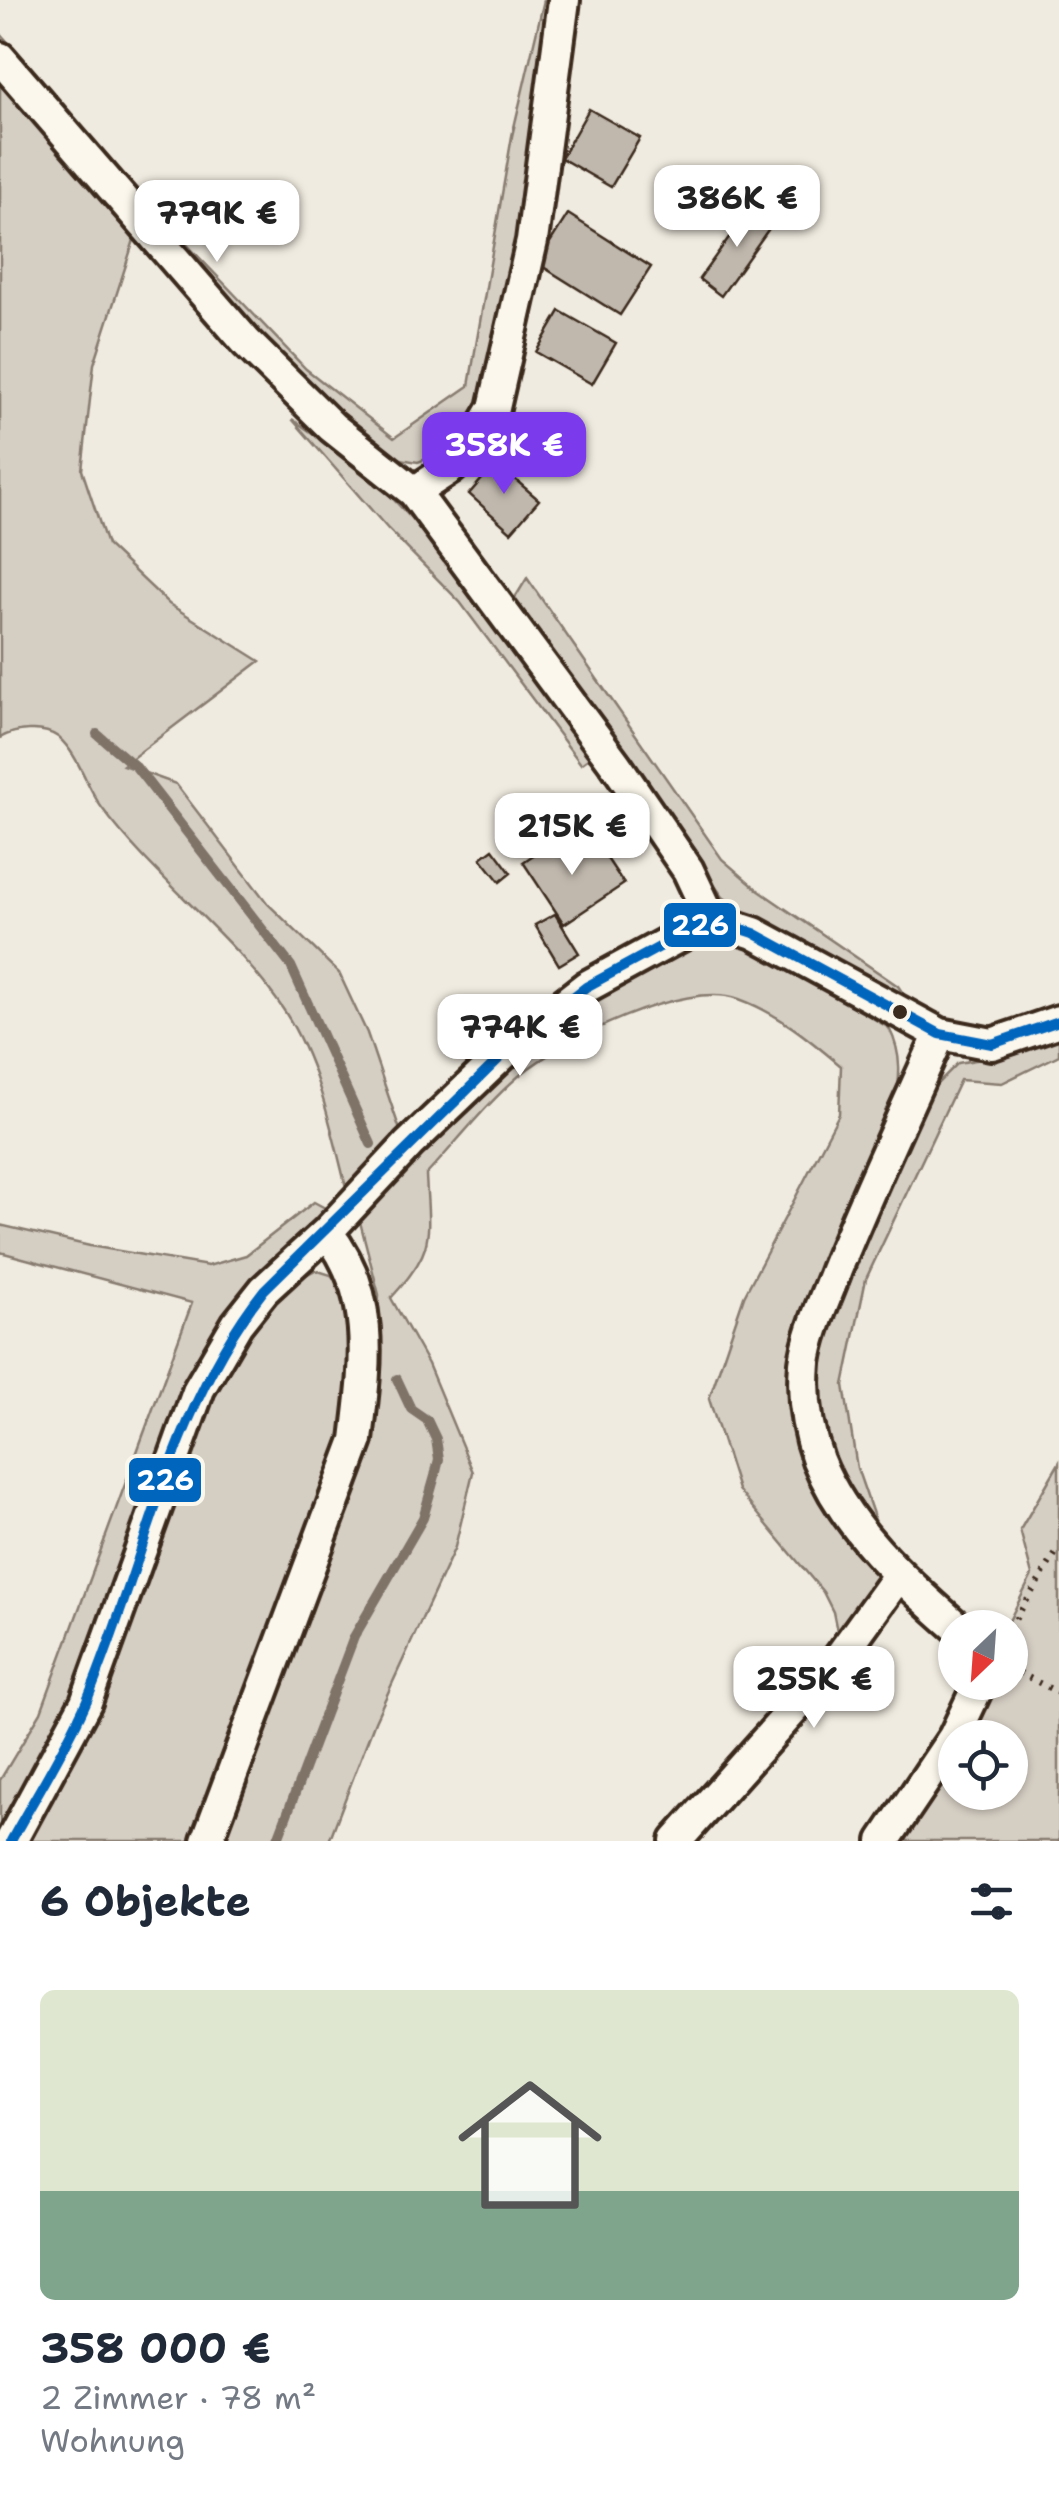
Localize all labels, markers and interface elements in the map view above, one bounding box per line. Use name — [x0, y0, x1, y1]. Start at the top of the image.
pin: 386K € — [656, 165, 818, 250]
text: 386K € — [676, 176, 798, 219]
pin: 779K € — [136, 180, 298, 265]
text: 779K € — [156, 191, 278, 234]
pin: 358K € — [423, 412, 585, 497]
text: 358K € — [444, 423, 564, 466]
pin: 215K € — [491, 793, 653, 878]
text: 215K € — [517, 804, 627, 847]
line badge: 226 — [662, 901, 738, 949]
text: 226 — [671, 906, 729, 944]
pin: 774K € — [439, 994, 601, 1079]
unlabelled marker — [890, 1002, 910, 1022]
text: 774K € — [459, 1005, 581, 1048]
line badge: 226 — [127, 1456, 203, 1504]
text: 226 — [136, 1461, 194, 1499]
north arrow — [938, 1610, 1028, 1700]
map controls — [938, 1610, 1028, 1810]
pin: 255K € — [733, 1646, 895, 1731]
text: 255K € — [755, 1657, 873, 1700]
button: locate — [938, 1720, 1028, 1810]
text: 6 Objekte — [40, 1873, 251, 1929]
icon: filters — [964, 1874, 1019, 1929]
icon: home — [440, 2055, 620, 2235]
text: 358 000 € — [40, 2320, 271, 2376]
text: 2 Zimmer · 78 m² — [40, 2376, 316, 2419]
text: Wohnung — [40, 2419, 185, 2462]

